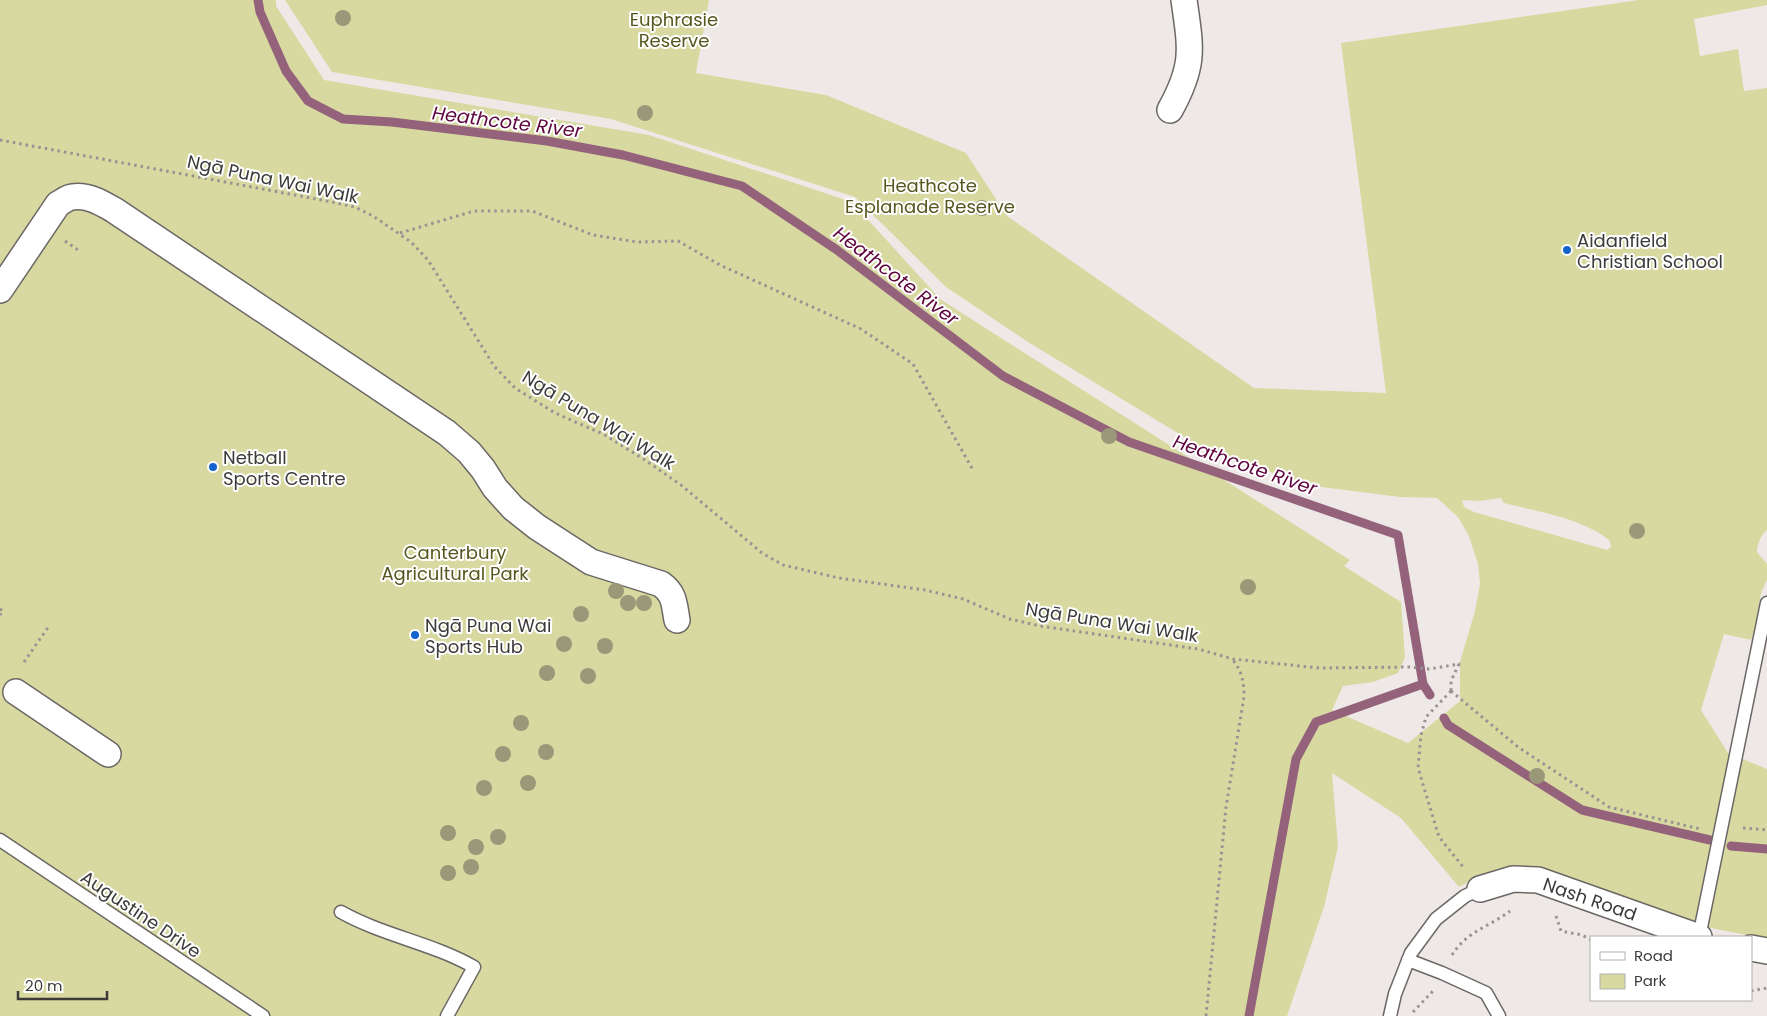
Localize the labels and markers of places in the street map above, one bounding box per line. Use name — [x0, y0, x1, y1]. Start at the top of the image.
place label: Aidanfield Christian School — [1577, 228, 1723, 274]
marker: Aidanfield Christian School — [1561, 244, 1573, 256]
place label: Netball Sports Centre — [223, 445, 346, 491]
marker: Netball Sports Centre — [207, 461, 219, 473]
place label: Ngā Puna Wai Sports Hub — [425, 613, 551, 659]
marker: Ngā Puna Wai Sports Hub — [409, 629, 421, 641]

